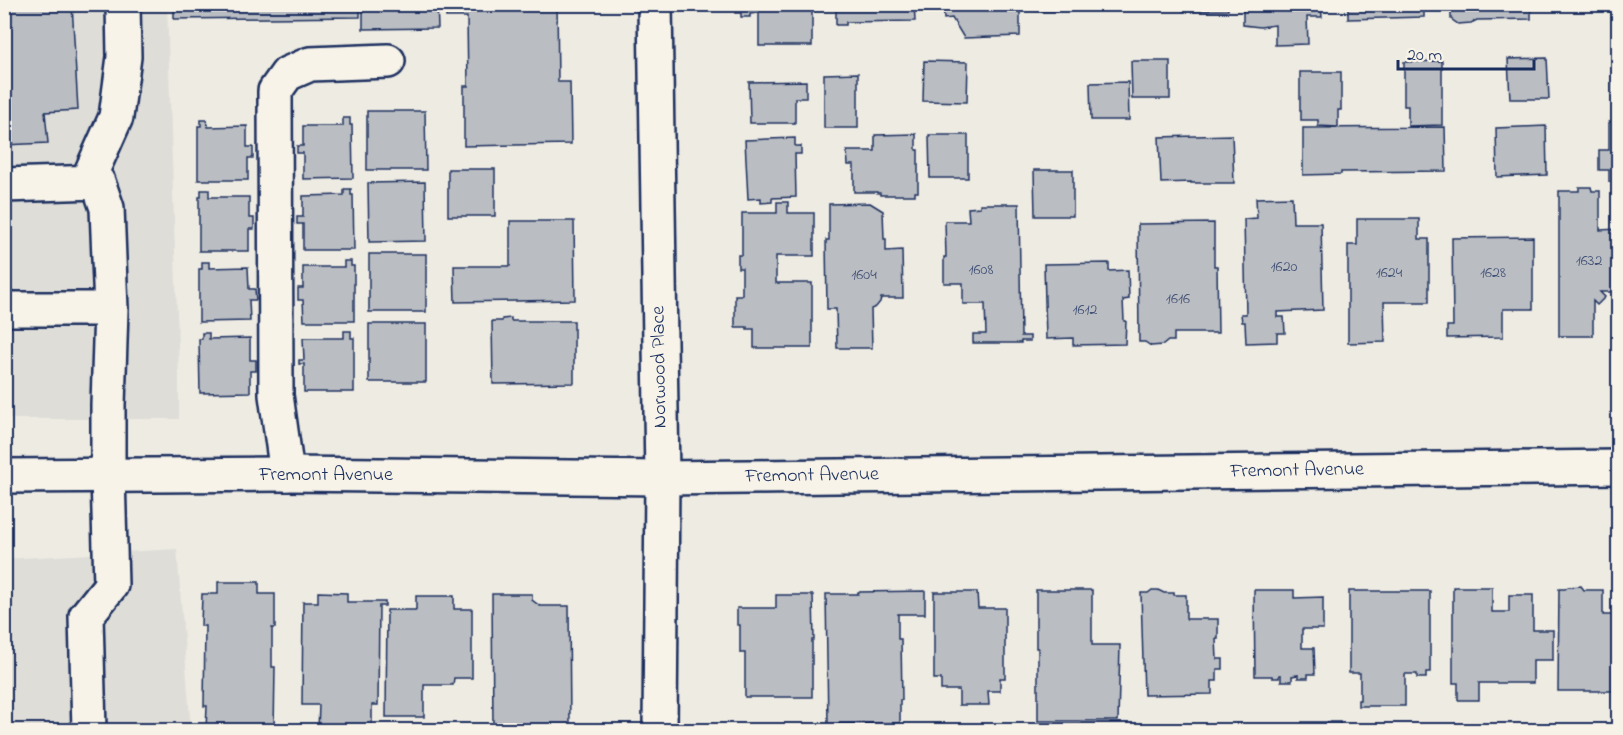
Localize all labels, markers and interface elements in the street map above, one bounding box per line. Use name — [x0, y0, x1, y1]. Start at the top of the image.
scale bar — [1398, 33, 1534, 71]
text: 20 m — [1407, 43, 1442, 69]
house number: 1632 — [1576, 249, 1602, 273]
house number: 1620 — [1271, 255, 1298, 279]
house number: 1608 — [968, 258, 994, 282]
house number: 1624 — [1376, 261, 1403, 285]
house number: 1628 — [1480, 261, 1506, 285]
house number: 1604 — [851, 263, 877, 287]
house number: 1616 — [1166, 287, 1190, 311]
house number: 1612 — [1072, 298, 1098, 322]
street label: Norwood Place — [644, 306, 676, 428]
street label: Fremont Avenue — [1229, 455, 1364, 487]
street label: Fremont Avenue — [744, 460, 879, 492]
street label: Fremont Avenue — [258, 461, 393, 490]

